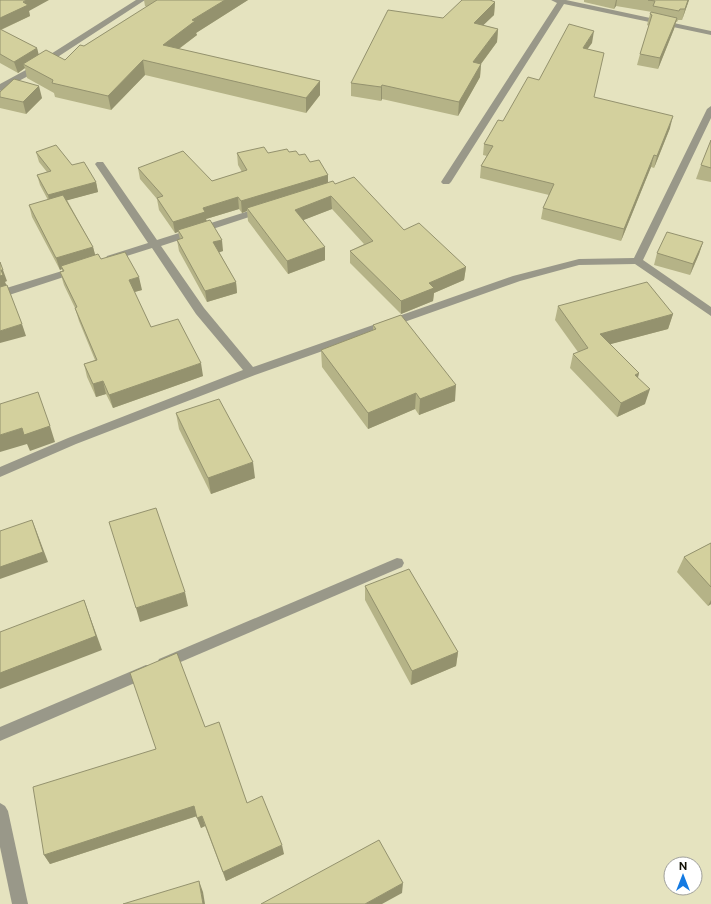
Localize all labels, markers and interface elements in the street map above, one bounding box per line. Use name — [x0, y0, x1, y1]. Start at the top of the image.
north arrow — [663, 856, 703, 896]
text: N — [679, 860, 687, 872]

